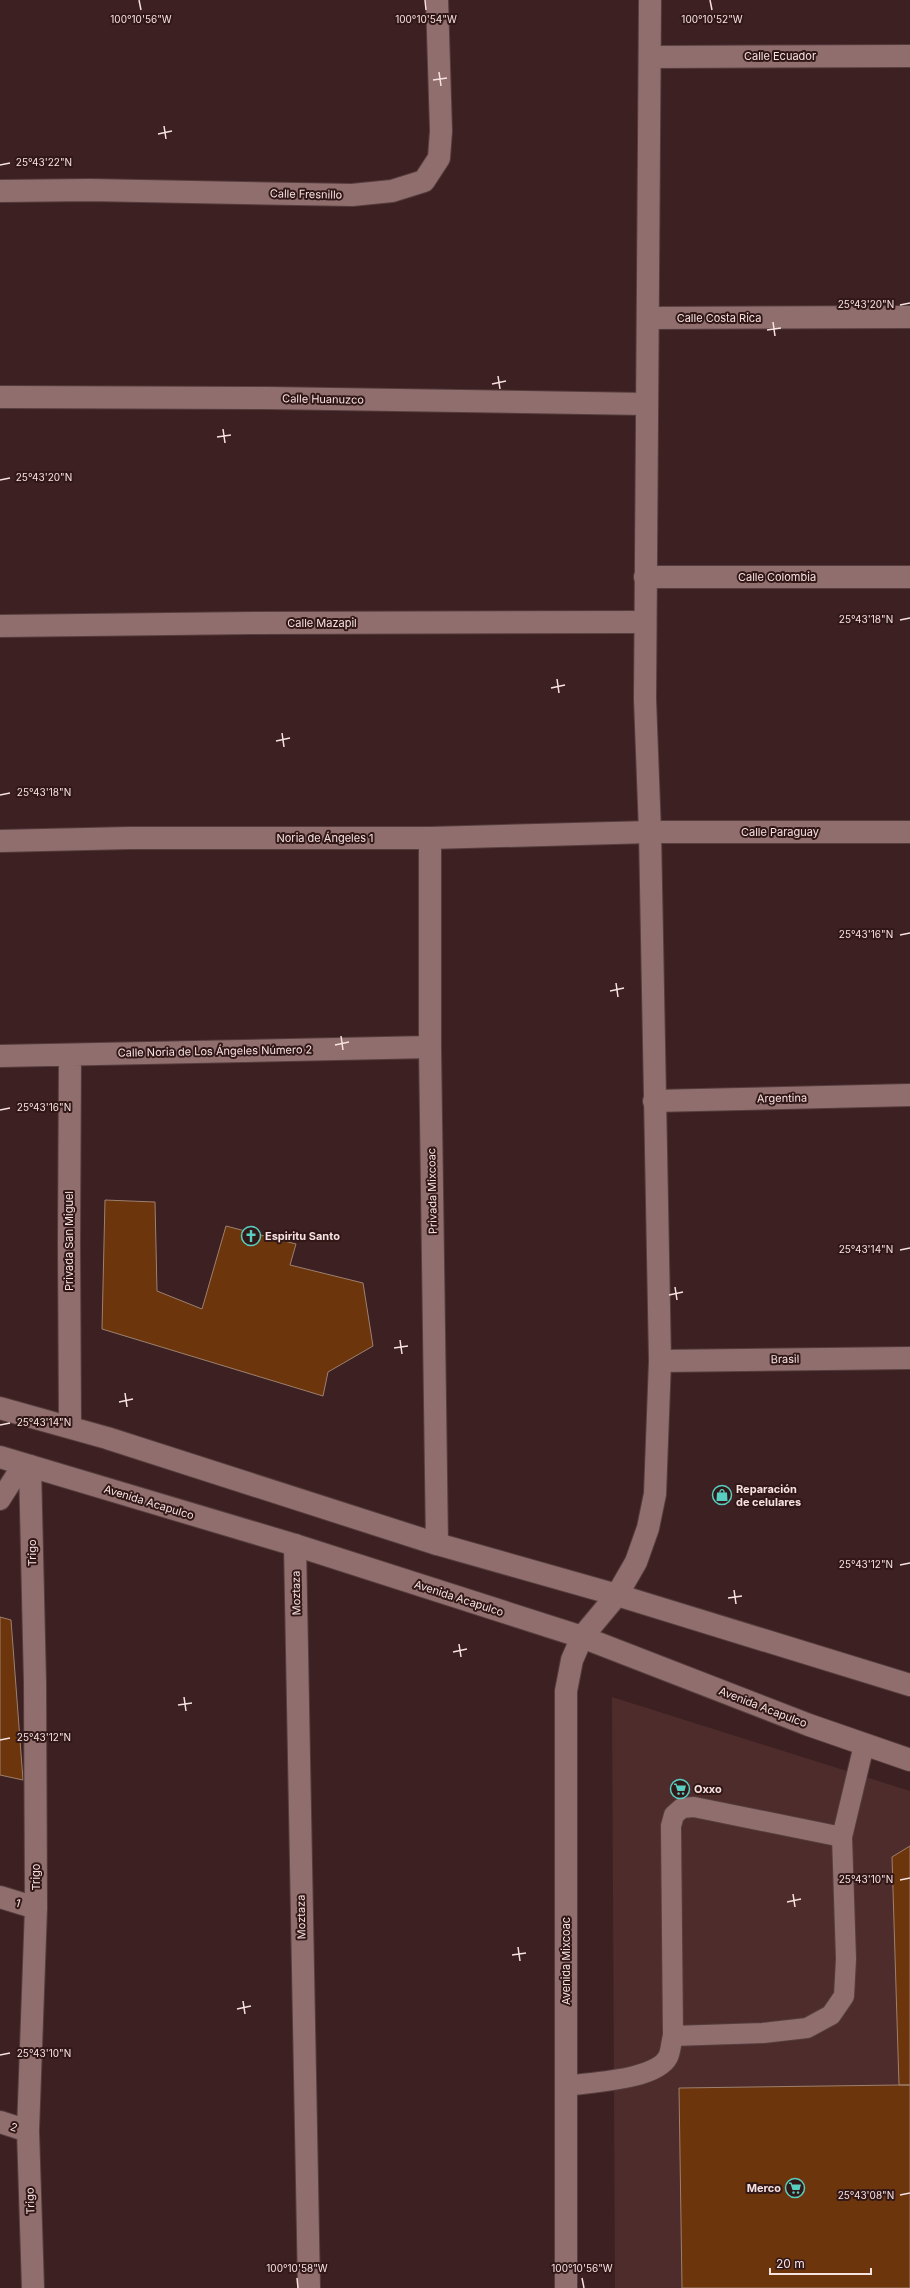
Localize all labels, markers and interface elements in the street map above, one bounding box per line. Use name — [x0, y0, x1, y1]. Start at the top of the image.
text: 100°10'56"W — [110, 13, 172, 25]
text: 100°10'54"W — [395, 13, 457, 25]
text: 100°10'52"W — [681, 13, 743, 25]
street label: Calle Ecuador — [744, 49, 816, 63]
text: 25°43'22"N — [16, 156, 72, 168]
street label: Calle Fresnillo — [270, 186, 343, 202]
text: 25°43'20"N — [838, 298, 894, 310]
street label: Calle Costa Rica — [677, 311, 761, 325]
street label: Calle Huanuzco — [282, 391, 364, 407]
text: 25°43'20"N — [16, 471, 72, 483]
street label: Calle Colombia — [738, 570, 816, 584]
text: 25°43'18"N — [839, 613, 893, 625]
street label: Calle Mazapil — [287, 616, 357, 630]
text: 25°43'18"N — [17, 786, 71, 798]
street label: Calle Paraguay — [741, 825, 819, 839]
street label: Noria de Ángeles 1 — [276, 831, 374, 845]
text: 25°43'16"N — [839, 928, 893, 940]
street label: Calle Noria de Los Ángeles Número 2 — [118, 1042, 312, 1060]
street label: Argentina — [757, 1091, 807, 1105]
text: 25°43'16"N — [17, 1101, 71, 1113]
street label: Privada Mixcoac — [424, 1148, 440, 1234]
street label: Privada San Miguel — [62, 1191, 76, 1291]
church icon: Espiritu Santo — [240, 1225, 262, 1247]
place label: Espiritu Santo — [265, 1229, 340, 1243]
text: 25°43'14"N — [839, 1243, 893, 1255]
street label: Brasil — [771, 1352, 799, 1366]
text: 25°43'14"N — [17, 1416, 71, 1428]
street label: Avenida Acapulco — [102, 1482, 196, 1522]
place label: Reparación de celulares — [736, 1482, 801, 1509]
shop icon: Reparación de celulares — [711, 1484, 733, 1506]
street label: Trigo — [25, 1539, 39, 1567]
text: 25°43'12"N — [839, 1558, 893, 1570]
street label: Moztaza — [289, 1571, 303, 1615]
street label: Avenida Acapulco — [412, 1577, 506, 1619]
street label: Avenida Acapulco — [717, 1684, 809, 1730]
text: 25°43'12"N — [17, 1731, 71, 1743]
supermarket icon: Oxxo — [669, 1778, 691, 1800]
place label: Oxxo — [694, 1782, 722, 1796]
street label: Trigo — [29, 1863, 43, 1890]
text: 25°43'10"N — [839, 1873, 893, 1885]
street label: Moztaza — [294, 1895, 308, 1939]
street label: 1 — [14, 1896, 22, 1910]
street label: Avenida Mixcoac — [559, 1917, 573, 2005]
text: 25°43'10"N — [17, 2047, 71, 2059]
street label: 2 — [9, 2119, 19, 2135]
supermarket icon: Merco — [784, 2177, 806, 2199]
place label: Merco — [747, 2181, 781, 2195]
street label: Trigo — [23, 2187, 37, 2215]
text: 25°43'08"N — [838, 2189, 894, 2201]
scale bar — [770, 2250, 871, 2276]
text: 20 m — [776, 2256, 805, 2271]
text: 100°10'58"W — [266, 2262, 328, 2274]
text: 100°10'56"W — [551, 2262, 613, 2274]

